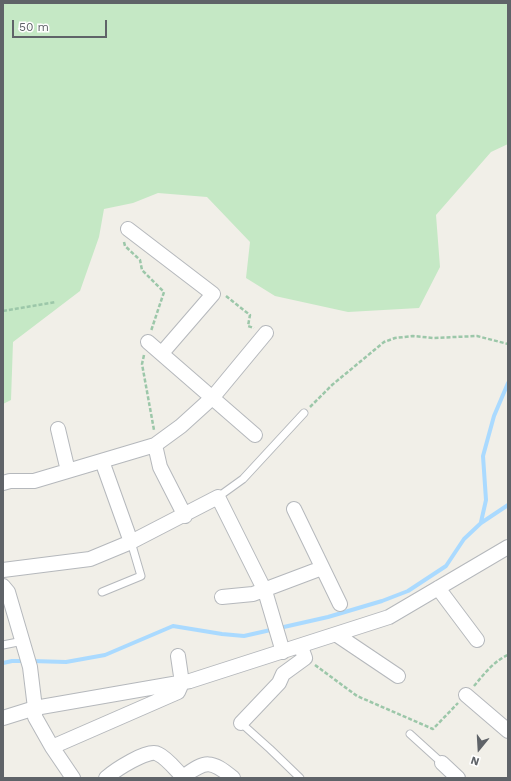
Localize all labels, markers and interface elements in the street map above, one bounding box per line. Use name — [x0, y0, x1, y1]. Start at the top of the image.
scale bar — [14, 12, 109, 38]
text: 50 m — [19, 20, 49, 34]
north arrow — [459, 729, 499, 769]
text: N — [469, 753, 481, 768]

